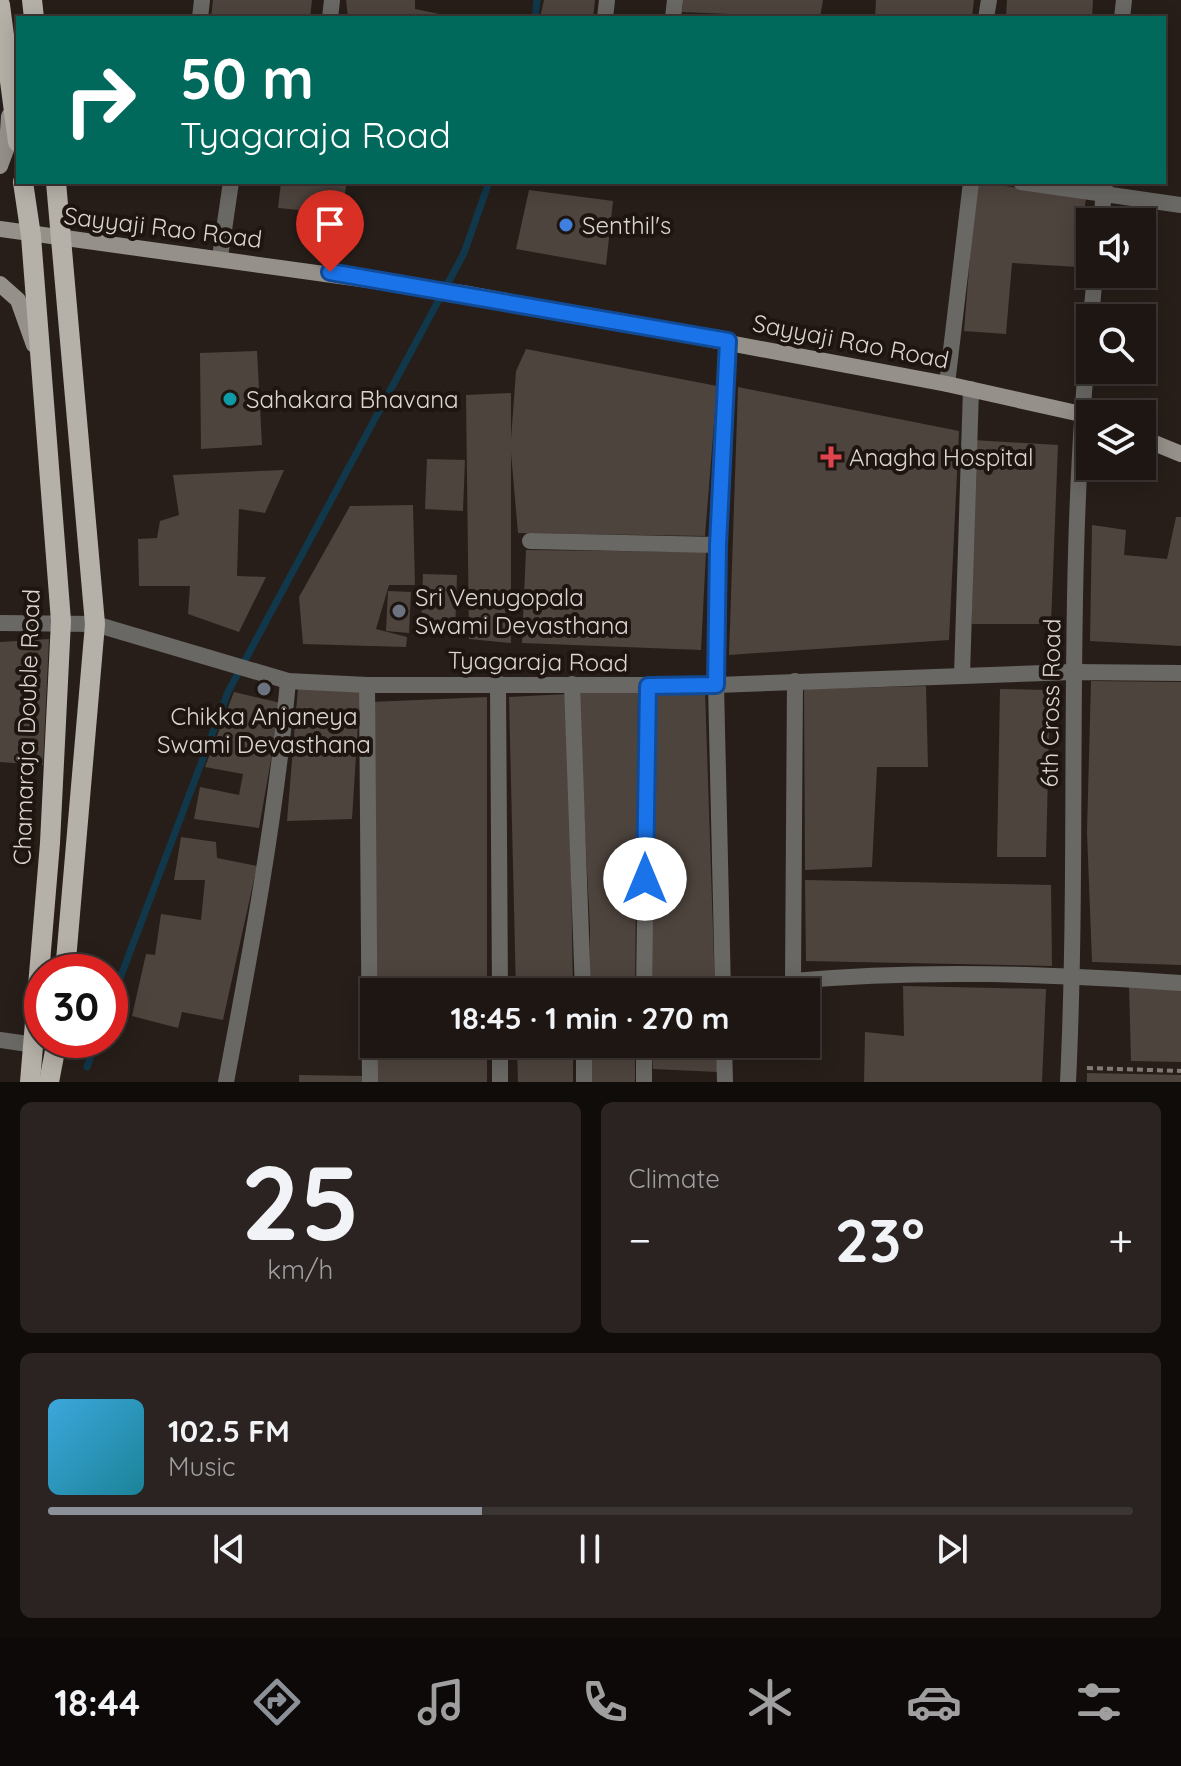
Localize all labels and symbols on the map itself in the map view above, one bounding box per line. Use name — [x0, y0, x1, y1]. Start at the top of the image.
pin — [296, 190, 364, 272]
street label: Sayyaji Rao Road — [62, 200, 264, 254]
place label: Senthil's — [582, 210, 671, 240]
marker: Senthil's — [557, 216, 575, 234]
street label: Sayyaji Rao Road — [750, 307, 952, 375]
place label: Sahakara Bhavana — [246, 384, 459, 414]
marker: Sahakara Bhavana — [221, 390, 239, 408]
place label: Anagha Hospital — [849, 442, 1034, 472]
marker: Anagha Hospital — [820, 446, 842, 468]
place label: Sri Venugopala Swami Devasthana — [415, 582, 629, 640]
street label: Chamaraja Double Road — [6, 588, 46, 866]
marker: Sri Venugopala Swami Devasthana — [390, 602, 408, 620]
street label: 6th Cross Road — [1034, 618, 1066, 788]
street label: Tyagaraja Road — [448, 644, 628, 678]
marker: Chikka Anjaneya Swami Devasthana — [255, 680, 273, 698]
place label: Chikka Anjaneya Swami Devasthana — [157, 701, 371, 759]
position arrow — [603, 837, 687, 921]
speed limit sign: 30 — [24, 954, 128, 1058]

